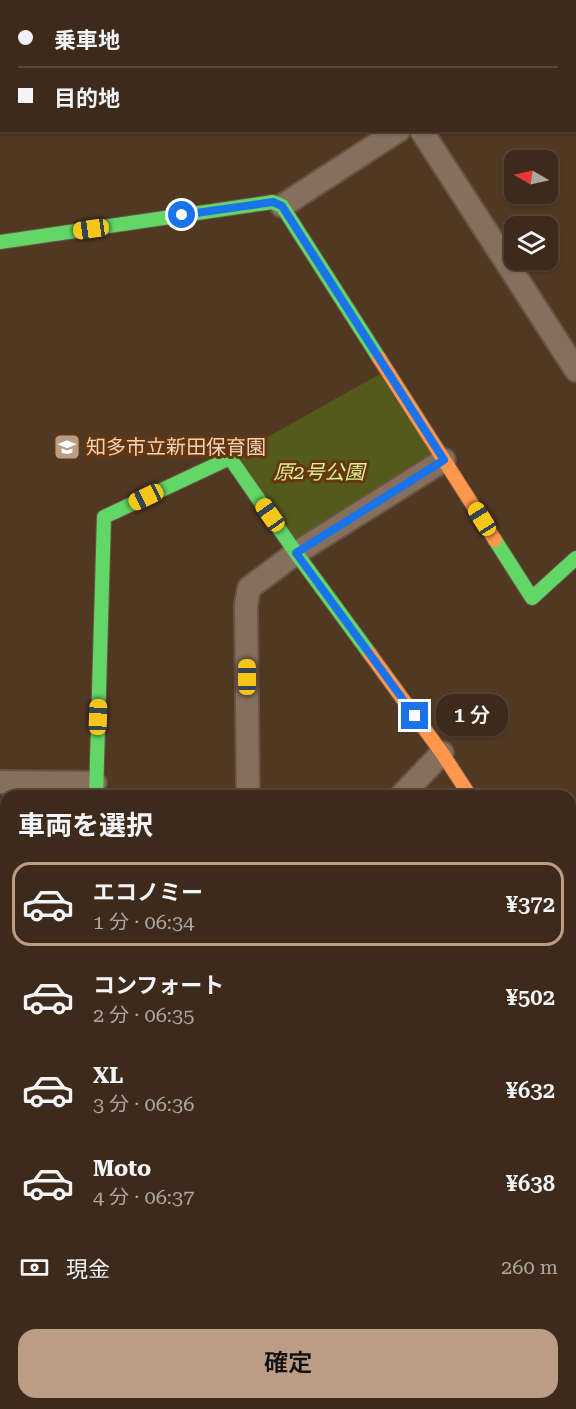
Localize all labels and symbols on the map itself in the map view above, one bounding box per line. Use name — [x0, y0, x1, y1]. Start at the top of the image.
north arrow — [504, 150, 558, 204]
route start — [168, 201, 195, 228]
car — [72, 218, 110, 240]
school or university icon: 知多市立新田保育園 — [52, 432, 82, 462]
place label: 知多市立新田保育園 — [86, 435, 266, 459]
park label: 原2号公園 — [273, 460, 368, 484]
car — [126, 481, 166, 513]
car — [252, 495, 288, 535]
car — [465, 499, 499, 539]
car — [238, 659, 256, 695]
callout: 1 分 — [436, 695, 508, 737]
car — [88, 699, 108, 735]
route end — [401, 702, 428, 729]

